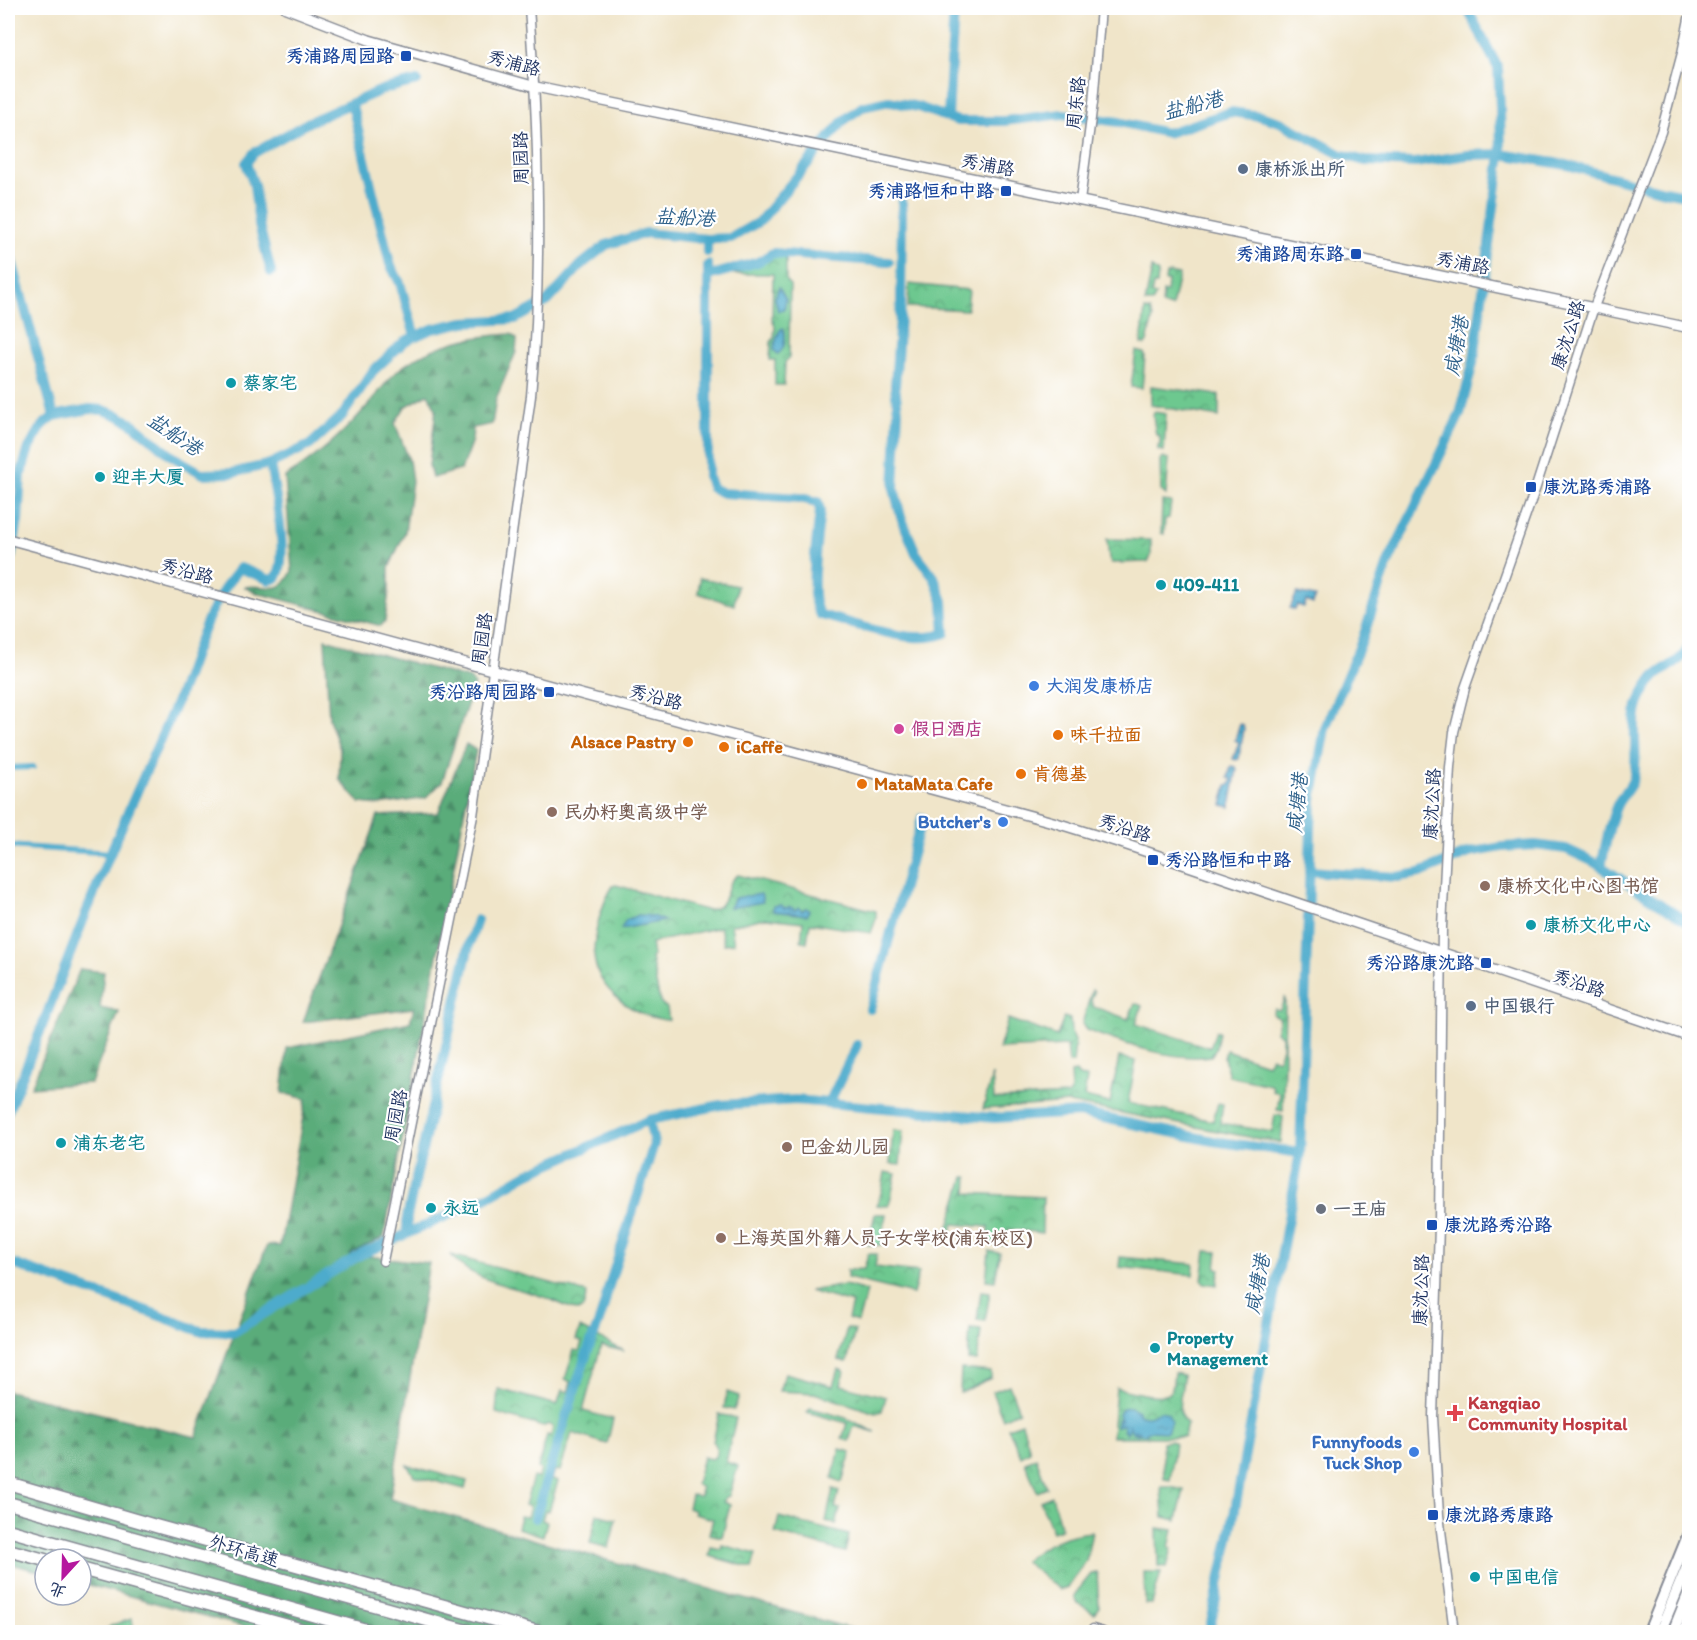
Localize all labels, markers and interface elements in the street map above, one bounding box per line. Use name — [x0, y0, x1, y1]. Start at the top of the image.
place label: 秀浦路周园路 — [286, 45, 394, 67]
street label: 秀浦路 — [485, 45, 543, 81]
marker: 秀浦路周园路 — [399, 49, 413, 63]
street label: 周东路 — [1062, 75, 1090, 131]
water label: 盐船港 — [1161, 86, 1227, 124]
street label: 周园路 — [510, 131, 532, 185]
street label: 秀浦路 — [959, 149, 1017, 181]
place label: 康桥派出所 — [1255, 158, 1345, 180]
marker: 康桥派出所 — [1236, 162, 1250, 176]
place label: 秀浦路恒和中路 — [868, 180, 994, 202]
marker: 秀浦路恒和中路 — [999, 184, 1013, 198]
water label: 盐船港 — [654, 203, 718, 231]
place label: 秀浦路周东路 — [1236, 243, 1344, 265]
marker: 秀浦路周东路 — [1349, 247, 1363, 261]
street label: 秀浦路 — [1434, 247, 1492, 279]
street label: 康沈公路 — [1546, 297, 1590, 373]
water label: 咸塘港 — [1439, 312, 1473, 378]
place label: 蔡家宅 — [243, 372, 297, 394]
marker: 蔡家宅 — [224, 376, 238, 390]
water label: 盐船港 — [143, 407, 208, 462]
place label: 迎丰大厦 — [112, 466, 184, 488]
marker: 迎丰大厦 — [93, 470, 107, 484]
place label: 康沈路秀浦路 — [1543, 476, 1651, 498]
marker: 康沈路秀浦路 — [1524, 480, 1538, 494]
street label: 秀沿路 — [158, 553, 216, 589]
place label: 409-411 — [1173, 574, 1240, 596]
marker: 409-411 — [1154, 578, 1168, 592]
street label: 周园路 — [467, 611, 497, 667]
place label: 大润发康桥店 — [1046, 675, 1154, 697]
street label: 秀沿路 — [627, 679, 685, 715]
marker: 大润发康桥店 — [1027, 679, 1041, 693]
place label: 秀沿路周园路 — [429, 681, 537, 703]
marker: 秀沿路周园路 — [542, 685, 556, 699]
place label: 假日酒店 — [911, 718, 983, 740]
marker: 假日酒店 — [892, 722, 906, 736]
place label: 味千拉面 — [1070, 724, 1142, 746]
marker: 味千拉面 — [1051, 728, 1065, 742]
place label: Alsace Pastry — [570, 731, 677, 753]
marker: Alsace Pastry — [681, 735, 695, 749]
place label: iCaffe — [736, 736, 783, 758]
marker: iCaffe — [717, 740, 731, 754]
place label: 肯德基 — [1033, 763, 1087, 785]
marker: 肯德基 — [1014, 767, 1028, 781]
street label: 康沈公路 — [1419, 767, 1445, 841]
water label: 咸塘港 — [1282, 770, 1312, 834]
place label: MataMata Cafe — [874, 773, 993, 795]
marker: MataMata Cafe — [855, 777, 869, 791]
place label: 民办籽奥高级中学 — [564, 801, 708, 823]
marker: 民办籽奥高级中学 — [545, 805, 559, 819]
street label: 秀沿路 — [1096, 809, 1154, 847]
place label: Butcher's — [918, 811, 991, 833]
marker: Butcher's — [996, 815, 1010, 829]
place label: 秀沿路恒和中路 — [1165, 849, 1291, 871]
marker: 秀沿路恒和中路 — [1146, 853, 1160, 867]
place label: 康桥文化中心图书馆 — [1497, 875, 1659, 897]
marker: 康桥文化中心图书馆 — [1478, 879, 1492, 893]
place label: 康桥文化中心 — [1543, 914, 1651, 936]
marker: 康桥文化中心 — [1524, 918, 1538, 932]
place label: 秀沿路康沈路 — [1366, 952, 1474, 974]
marker: 秀沿路康沈路 — [1479, 956, 1493, 970]
street label: 秀沿路 — [1550, 964, 1608, 1002]
place label: 中国银行 — [1483, 995, 1555, 1017]
marker: 中国银行 — [1464, 999, 1478, 1013]
street label: 周园路 — [380, 1087, 412, 1145]
place label: 浦东老宅 — [73, 1132, 145, 1154]
marker: 浦东老宅 — [54, 1136, 68, 1150]
place label: 巴金幼儿园 — [799, 1136, 889, 1158]
marker: 巴金幼儿园 — [780, 1140, 794, 1154]
place label: 永远 — [443, 1197, 479, 1219]
place label: 一王庙 — [1333, 1198, 1387, 1220]
marker: 永远 — [424, 1201, 438, 1215]
marker: 一王庙 — [1314, 1202, 1328, 1216]
place label: 康沈路秀沿路 — [1444, 1214, 1552, 1236]
marker: 康沈路秀沿路 — [1425, 1218, 1439, 1232]
place label: 上海英国外籍人员子女学校(浦东校区) — [733, 1227, 1033, 1249]
marker: 上海英国外籍人员子女学校(浦东校区) — [714, 1231, 728, 1245]
water label: 咸塘港 — [1239, 1250, 1275, 1316]
street label: 康沈公路 — [1409, 1254, 1433, 1326]
place label: Property Management — [1167, 1327, 1268, 1370]
marker: Property Management — [1148, 1341, 1162, 1355]
place label: Kangqiao Community Hospital — [1468, 1392, 1628, 1435]
marker: Kangqiao Community Hospital — [1446, 1404, 1464, 1422]
place label: Funnyfoods Tuck Shop — [1312, 1431, 1402, 1474]
marker: Funnyfoods Tuck Shop — [1407, 1445, 1421, 1459]
place label: 康沈路秀康路 — [1445, 1504, 1553, 1526]
marker: 康沈路秀康路 — [1426, 1508, 1440, 1522]
street label: 外环高速 — [206, 1531, 282, 1571]
north arrow — [33, 1547, 93, 1607]
place label: 中国电信 — [1487, 1566, 1559, 1588]
marker: 中国电信 — [1468, 1570, 1482, 1584]
text: 北 — [47, 1579, 69, 1602]

